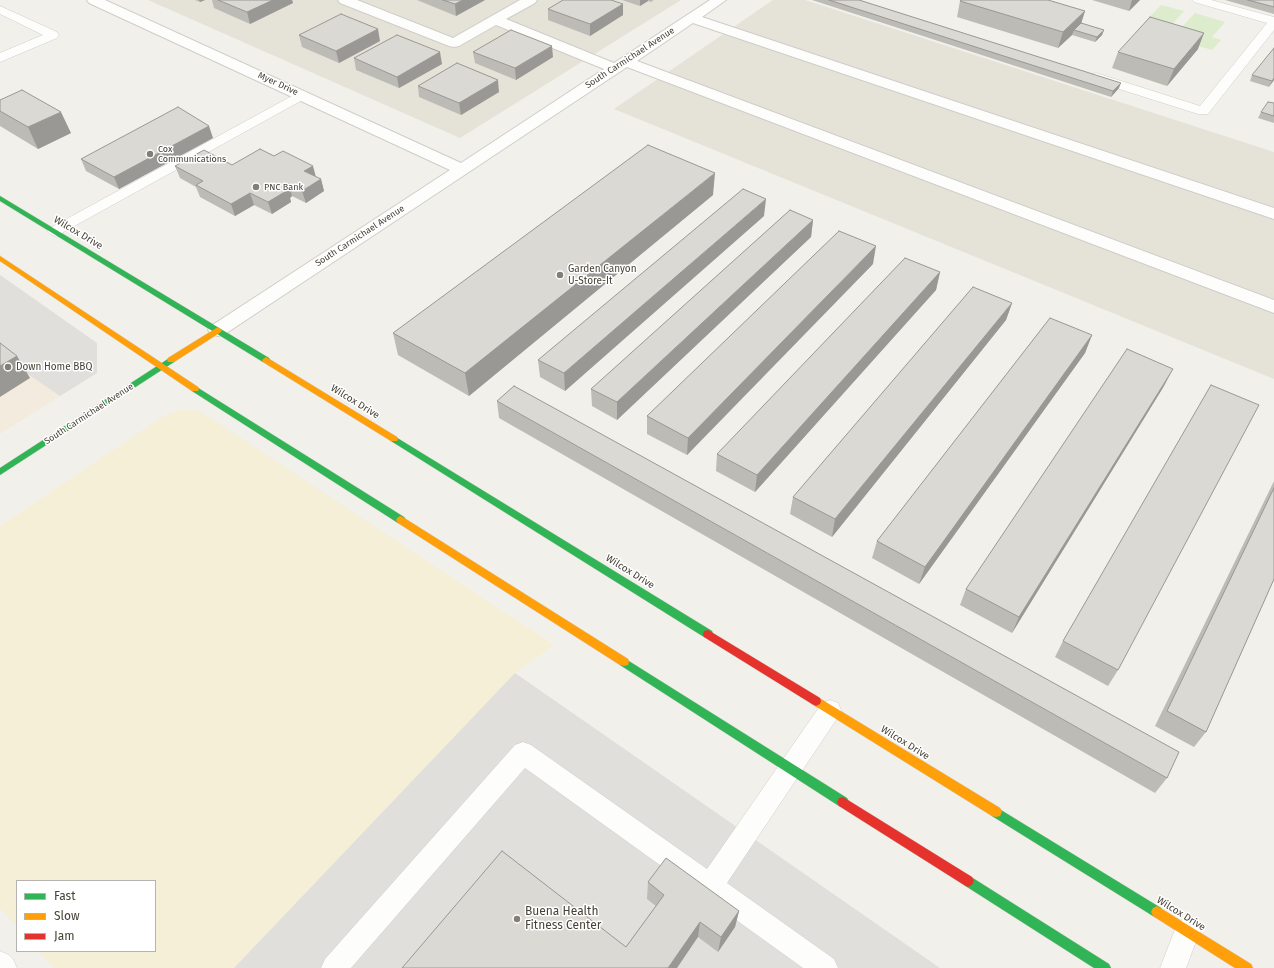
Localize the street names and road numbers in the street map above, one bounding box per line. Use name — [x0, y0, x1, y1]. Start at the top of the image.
street label: South Carmichael Avenue — [583, 25, 677, 91]
street label: Myer Drive — [256, 70, 300, 98]
street label: South Carmichael Avenue — [313, 203, 407, 269]
street label: Wilcox Drive — [51, 214, 105, 252]
street label: South Carmichael Avenue — [42, 381, 136, 447]
street label: Wilcox Drive — [328, 382, 382, 422]
street label: Wilcox Drive — [603, 552, 657, 592]
street label: Wilcox Drive — [878, 723, 932, 763]
street label: Wilcox Drive — [1154, 894, 1208, 934]

